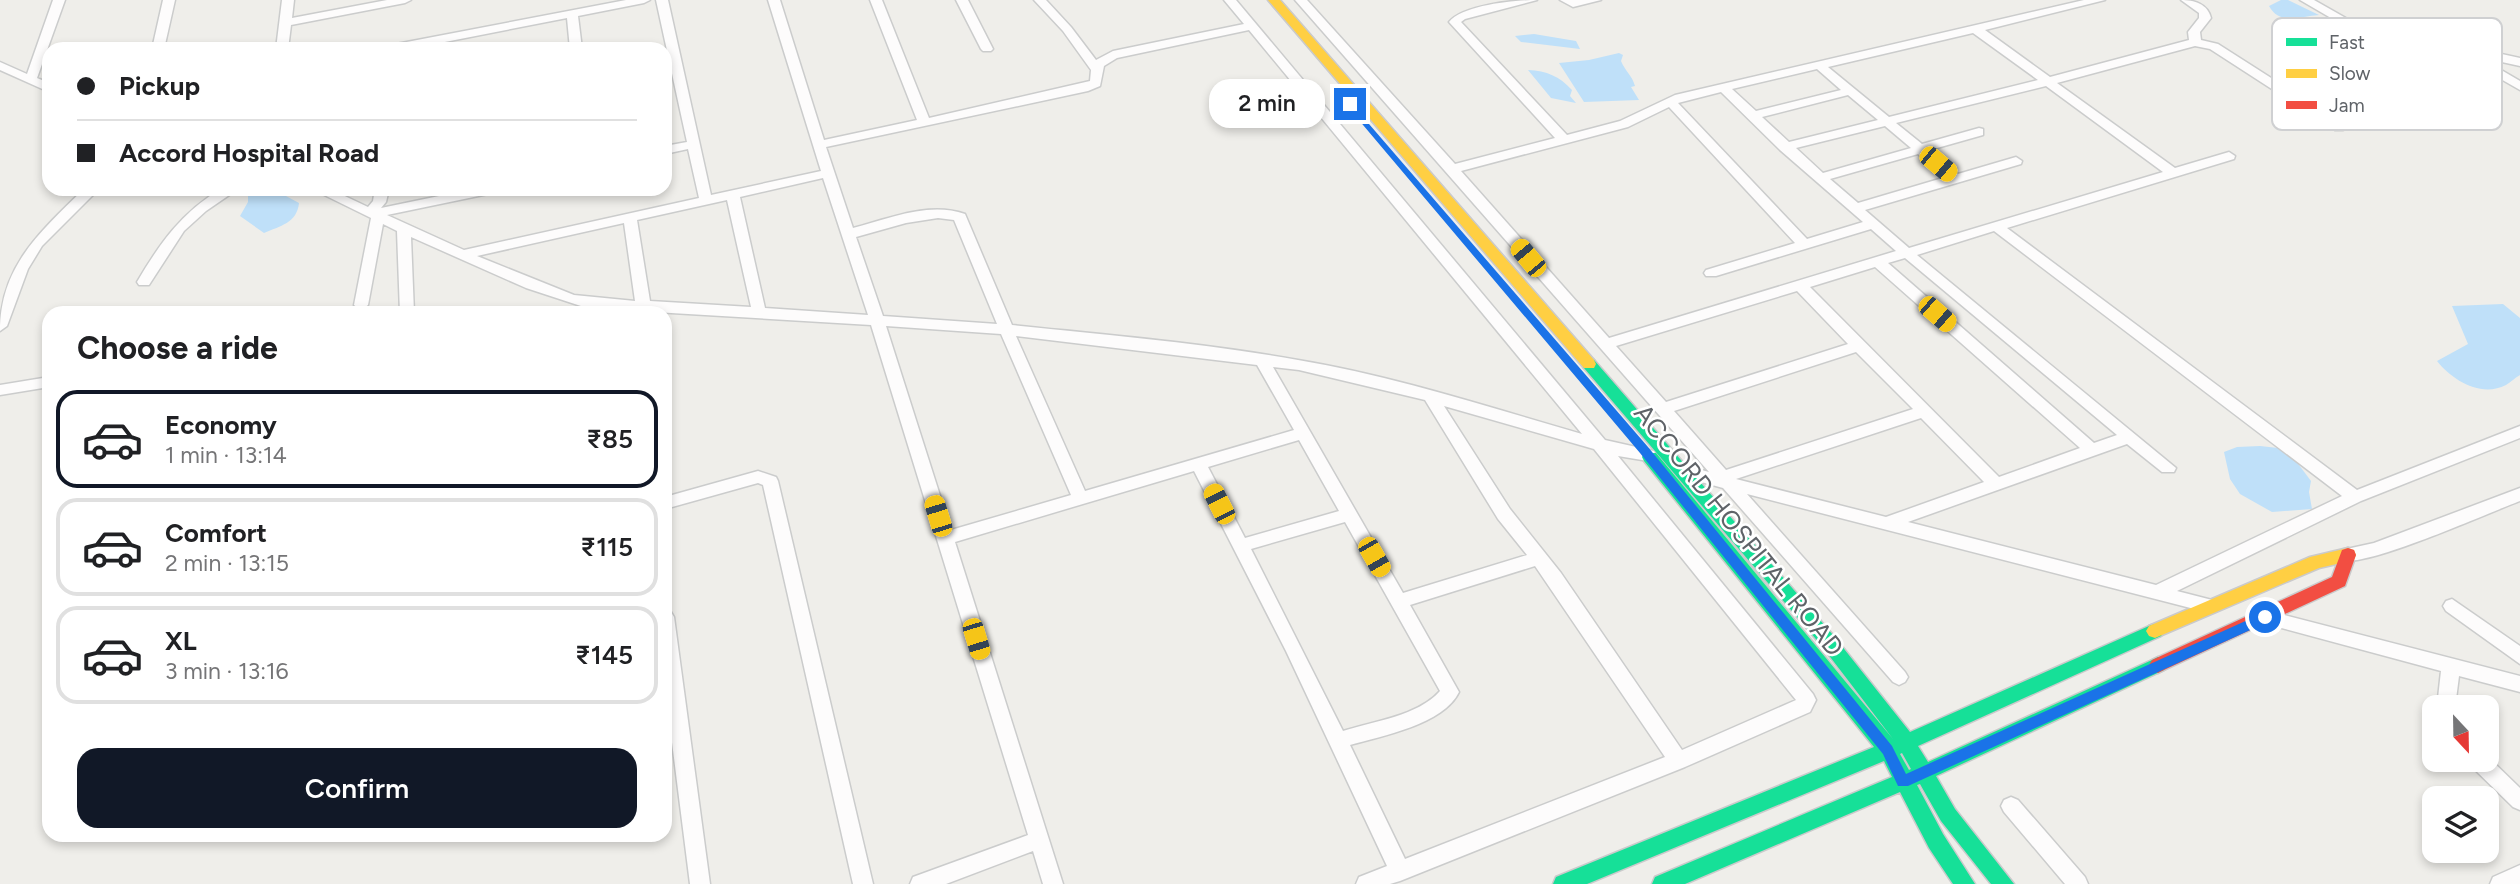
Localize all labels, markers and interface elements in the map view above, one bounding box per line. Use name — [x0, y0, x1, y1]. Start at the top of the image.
legend — [2272, 18, 2502, 130]
text: Fast — [2329, 31, 2365, 54]
text: Slow — [2329, 62, 2371, 85]
text: Pickup — [119, 70, 200, 102]
callout: 2 min — [1210, 80, 1326, 128]
route end — [1334, 88, 1366, 120]
text: 2 min — [1238, 89, 1296, 117]
text: Jam — [2329, 94, 2365, 117]
text: Accord Hospital Road — [119, 137, 379, 169]
car — [1916, 142, 1961, 186]
car — [1507, 235, 1550, 281]
car — [1915, 292, 1960, 336]
text: Choose a ride — [77, 329, 278, 367]
street label: ACCORD HOSPITAL ROAD — [1627, 397, 1851, 663]
icon: car — [81, 408, 144, 471]
text: Economy — [165, 409, 277, 441]
text: ₹85 — [586, 423, 633, 455]
text: 1 min · 13:14 — [165, 441, 287, 469]
car — [1201, 481, 1238, 527]
car — [922, 493, 955, 539]
icon: car — [81, 516, 144, 579]
text: Comfort — [165, 517, 267, 549]
text: ₹115 — [580, 531, 633, 563]
car — [1355, 534, 1394, 580]
text: 2 min · 13:15 — [165, 549, 289, 577]
route start — [2249, 601, 2281, 633]
car — [960, 616, 993, 662]
icon: car — [81, 624, 144, 687]
text: XL — [165, 625, 197, 657]
text: ₹145 — [575, 639, 633, 671]
text: 3 min · 13:16 — [165, 657, 289, 685]
north arrow — [2422, 695, 2499, 772]
map controls — [2422, 695, 2499, 863]
button: Confirm — [77, 748, 637, 828]
button: layers — [2422, 786, 2499, 863]

